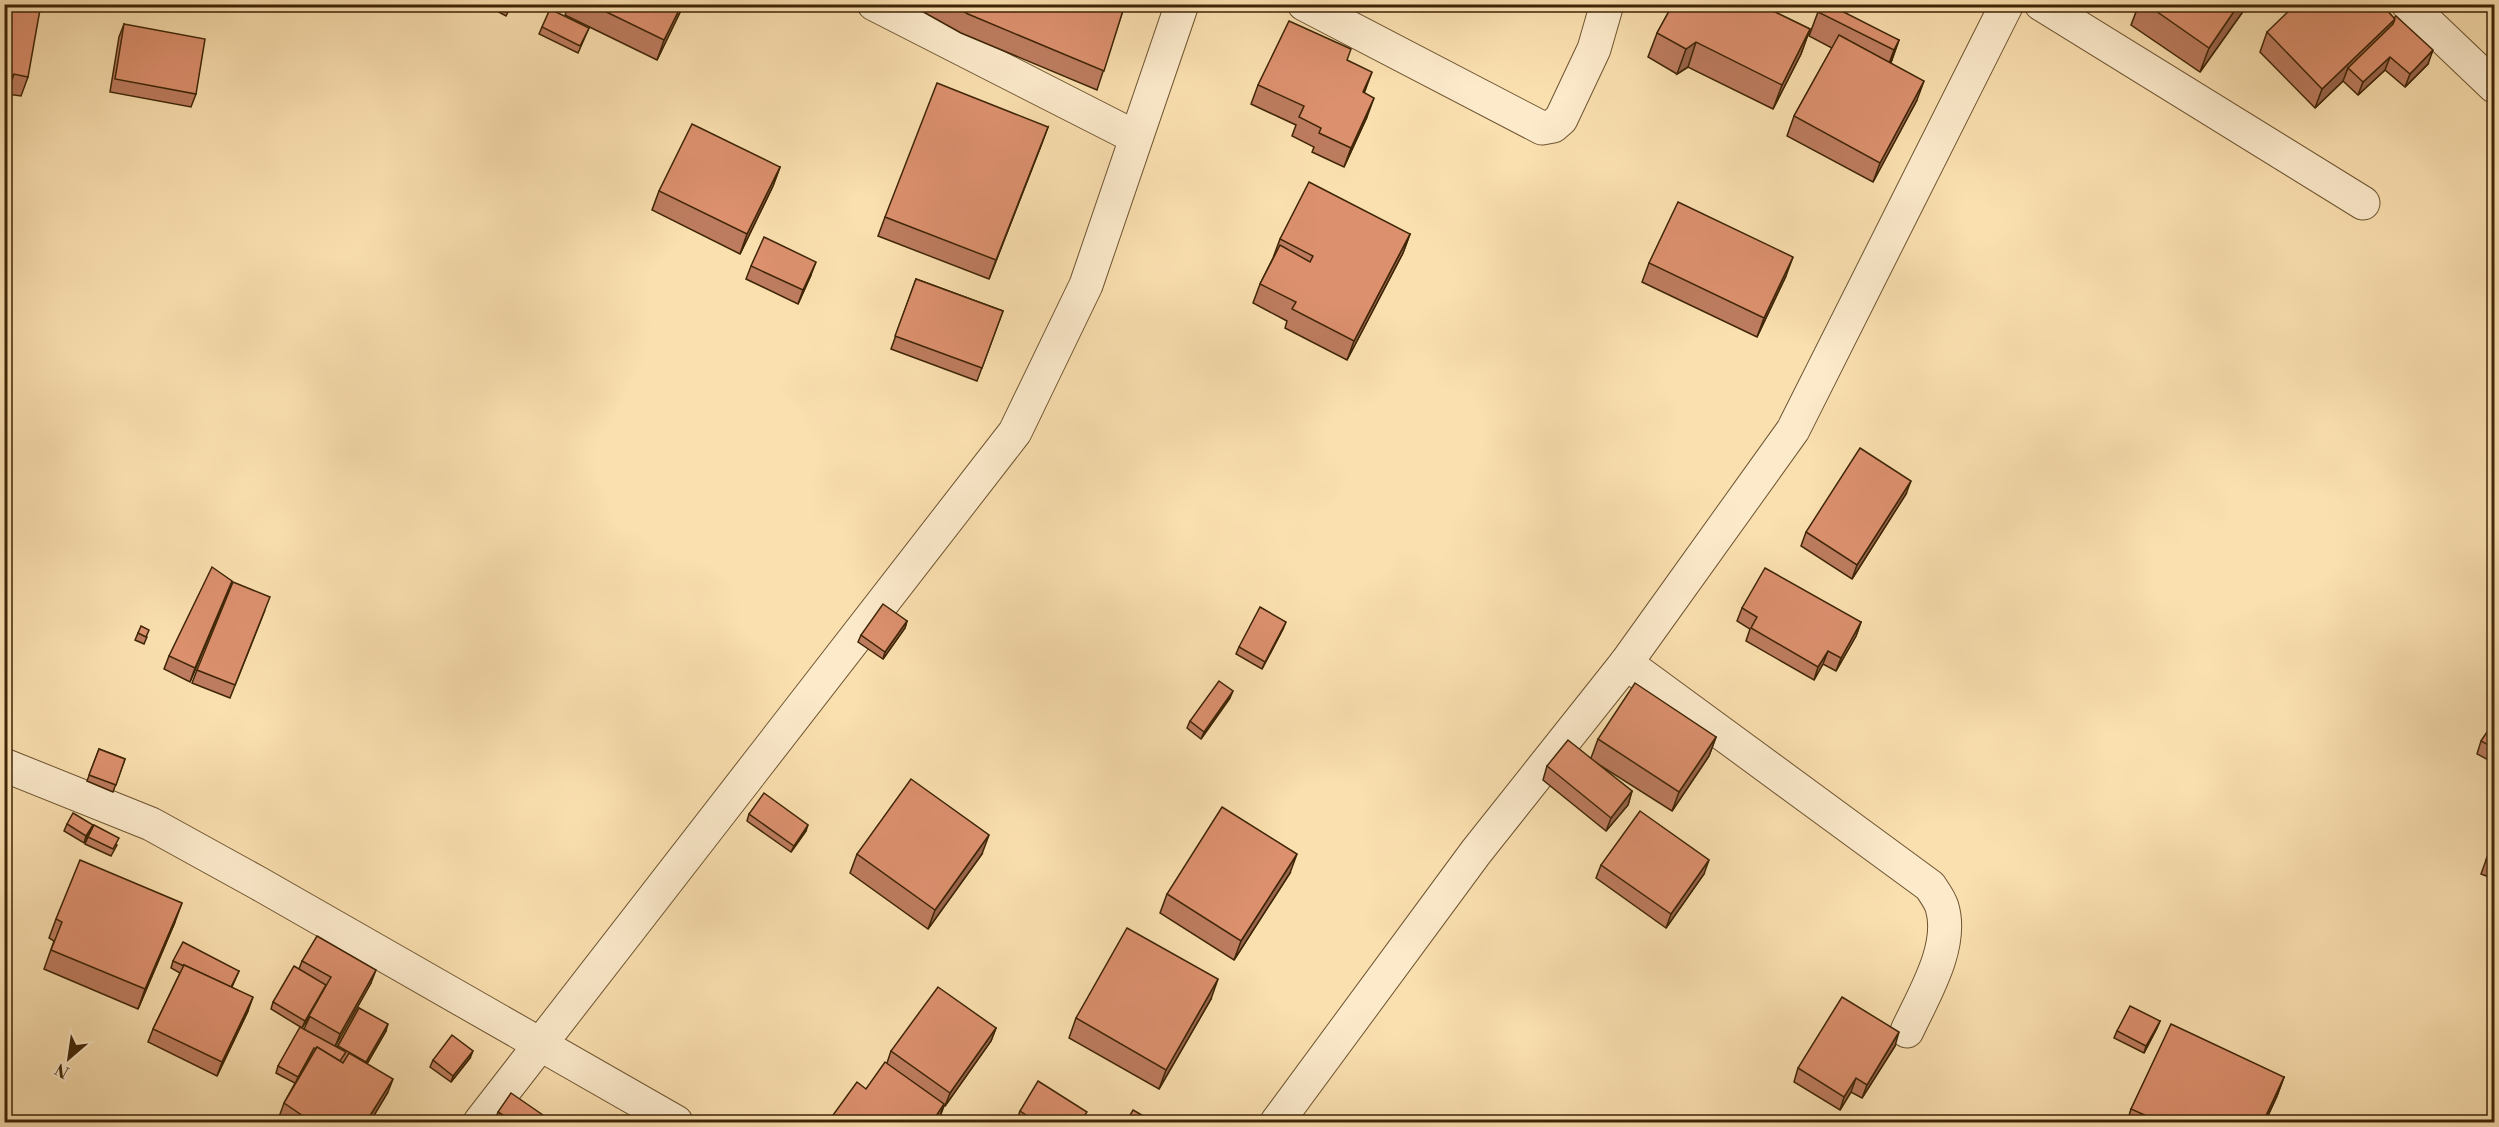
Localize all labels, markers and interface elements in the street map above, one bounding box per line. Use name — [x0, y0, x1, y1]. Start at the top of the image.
north arrow — [39, 1028, 99, 1088]
text: N — [52, 1058, 73, 1082]

